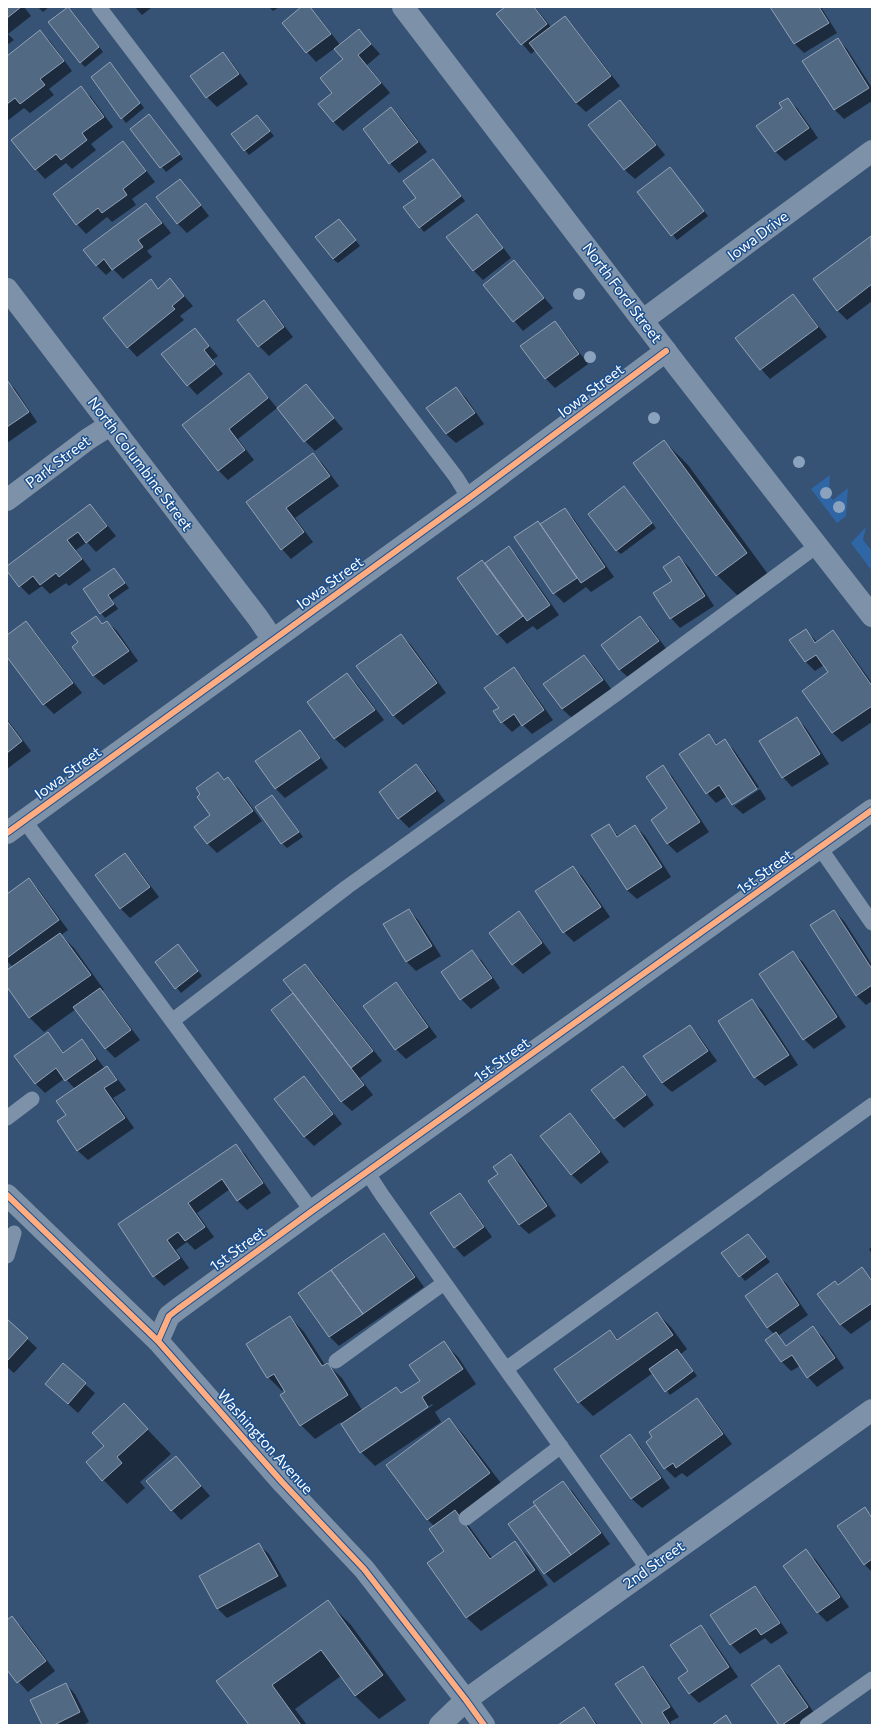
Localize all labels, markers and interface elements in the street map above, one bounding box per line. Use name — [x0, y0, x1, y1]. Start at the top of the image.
street label: Iowa Drive — [723, 206, 792, 264]
street label: North Ford Street — [579, 239, 666, 346]
street label: Iowa Street — [554, 360, 627, 421]
street label: North Columbine Street — [85, 393, 197, 534]
street label: Park Street — [21, 431, 93, 491]
street label: Iowa Street — [293, 552, 366, 612]
street label: Iowa Street — [31, 742, 104, 802]
street label: 1st Street — [733, 845, 796, 897]
street label: 1st Street — [470, 1033, 533, 1085]
street label: 1st Street — [206, 1222, 269, 1274]
street label: Washington Avenue — [214, 1385, 318, 1498]
street label: 2nd Street — [619, 1536, 688, 1592]

